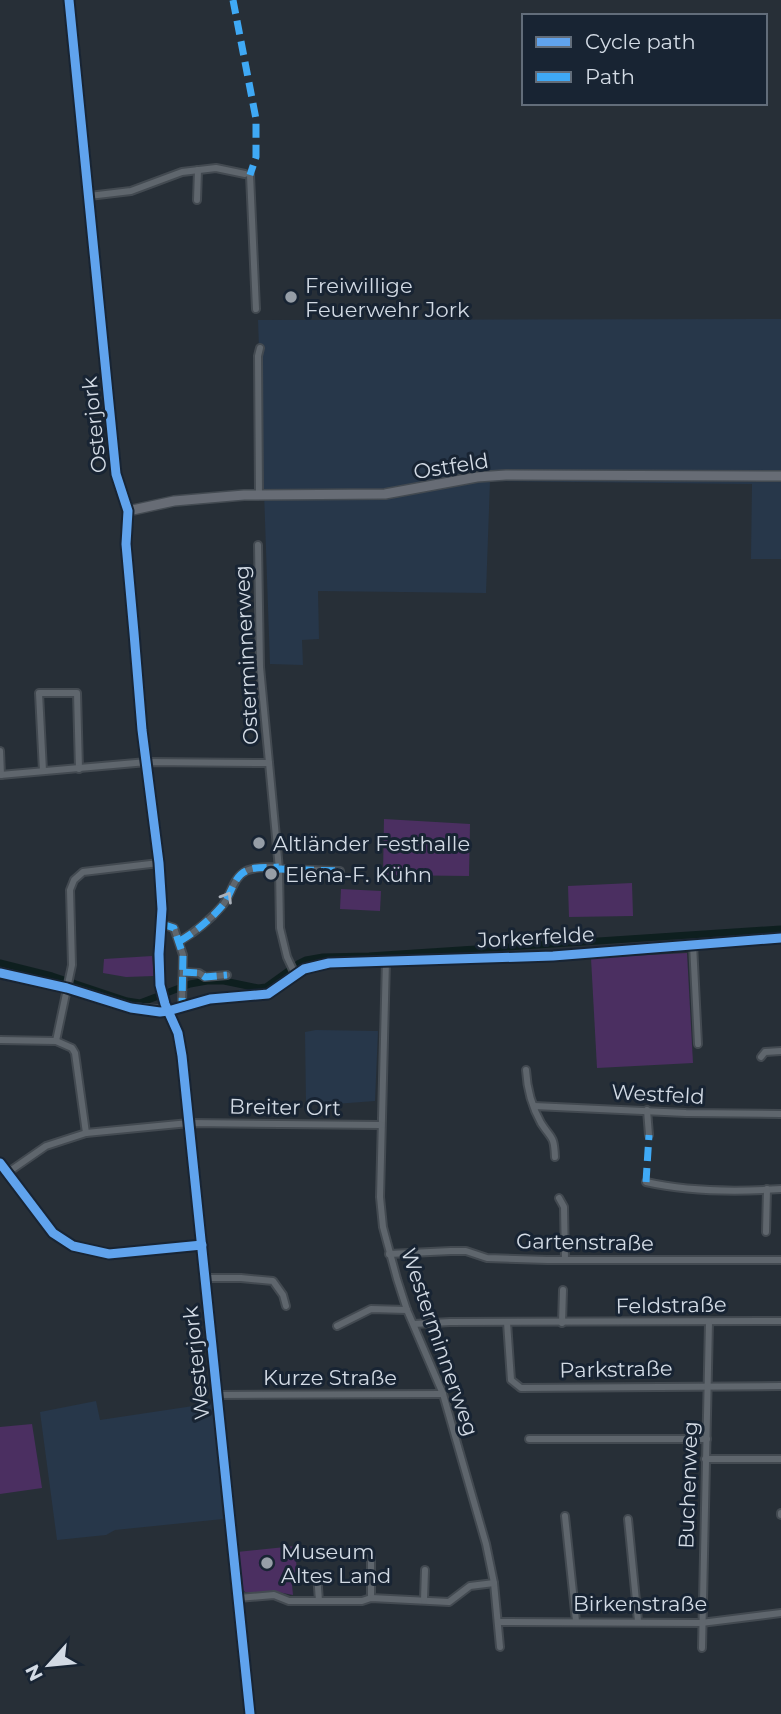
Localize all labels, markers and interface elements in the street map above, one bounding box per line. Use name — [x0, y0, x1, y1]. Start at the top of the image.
legend — [522, 14, 767, 105]
text: Cycle path — [585, 29, 696, 54]
text: Path — [585, 64, 635, 89]
place label: Freiwillige Feuerwehr Jork — [305, 273, 470, 322]
marker: Freiwillige Feuerwehr Jork — [283, 289, 299, 305]
street label: Osterjork — [76, 375, 111, 474]
street label: Ostfeld — [412, 448, 490, 484]
street label: Osterminnerweg — [229, 565, 263, 745]
place label: Altländer Festhalle — [273, 831, 470, 856]
marker: Altländer Festhalle — [251, 835, 267, 851]
place label: Elena-F. Kühn — [285, 862, 432, 887]
marker: Elena-F. Kühn — [263, 866, 279, 882]
one-way arrow — [219, 891, 232, 904]
street label: Jorkerfelde — [476, 921, 595, 953]
street label: Westfeld — [611, 1079, 705, 1109]
street label: Breiter Ort — [229, 1094, 341, 1120]
street label: Gartenstraße — [516, 1228, 654, 1256]
street label: Westerminnerweg — [396, 1245, 484, 1439]
street label: Feldstraße — [615, 1292, 727, 1318]
street label: Westerjork — [178, 1305, 214, 1421]
street label: Parkstraße — [559, 1356, 673, 1382]
street label: Kurze Straße — [263, 1365, 397, 1390]
street label: Buchenweg — [673, 1421, 703, 1549]
place label: Museum Altes Land — [281, 1539, 391, 1588]
marker: Museum Altes Land — [259, 1555, 275, 1571]
street label: Birkenstraße — [573, 1591, 707, 1616]
north arrow — [14, 1630, 84, 1700]
text: N — [21, 1660, 48, 1685]

